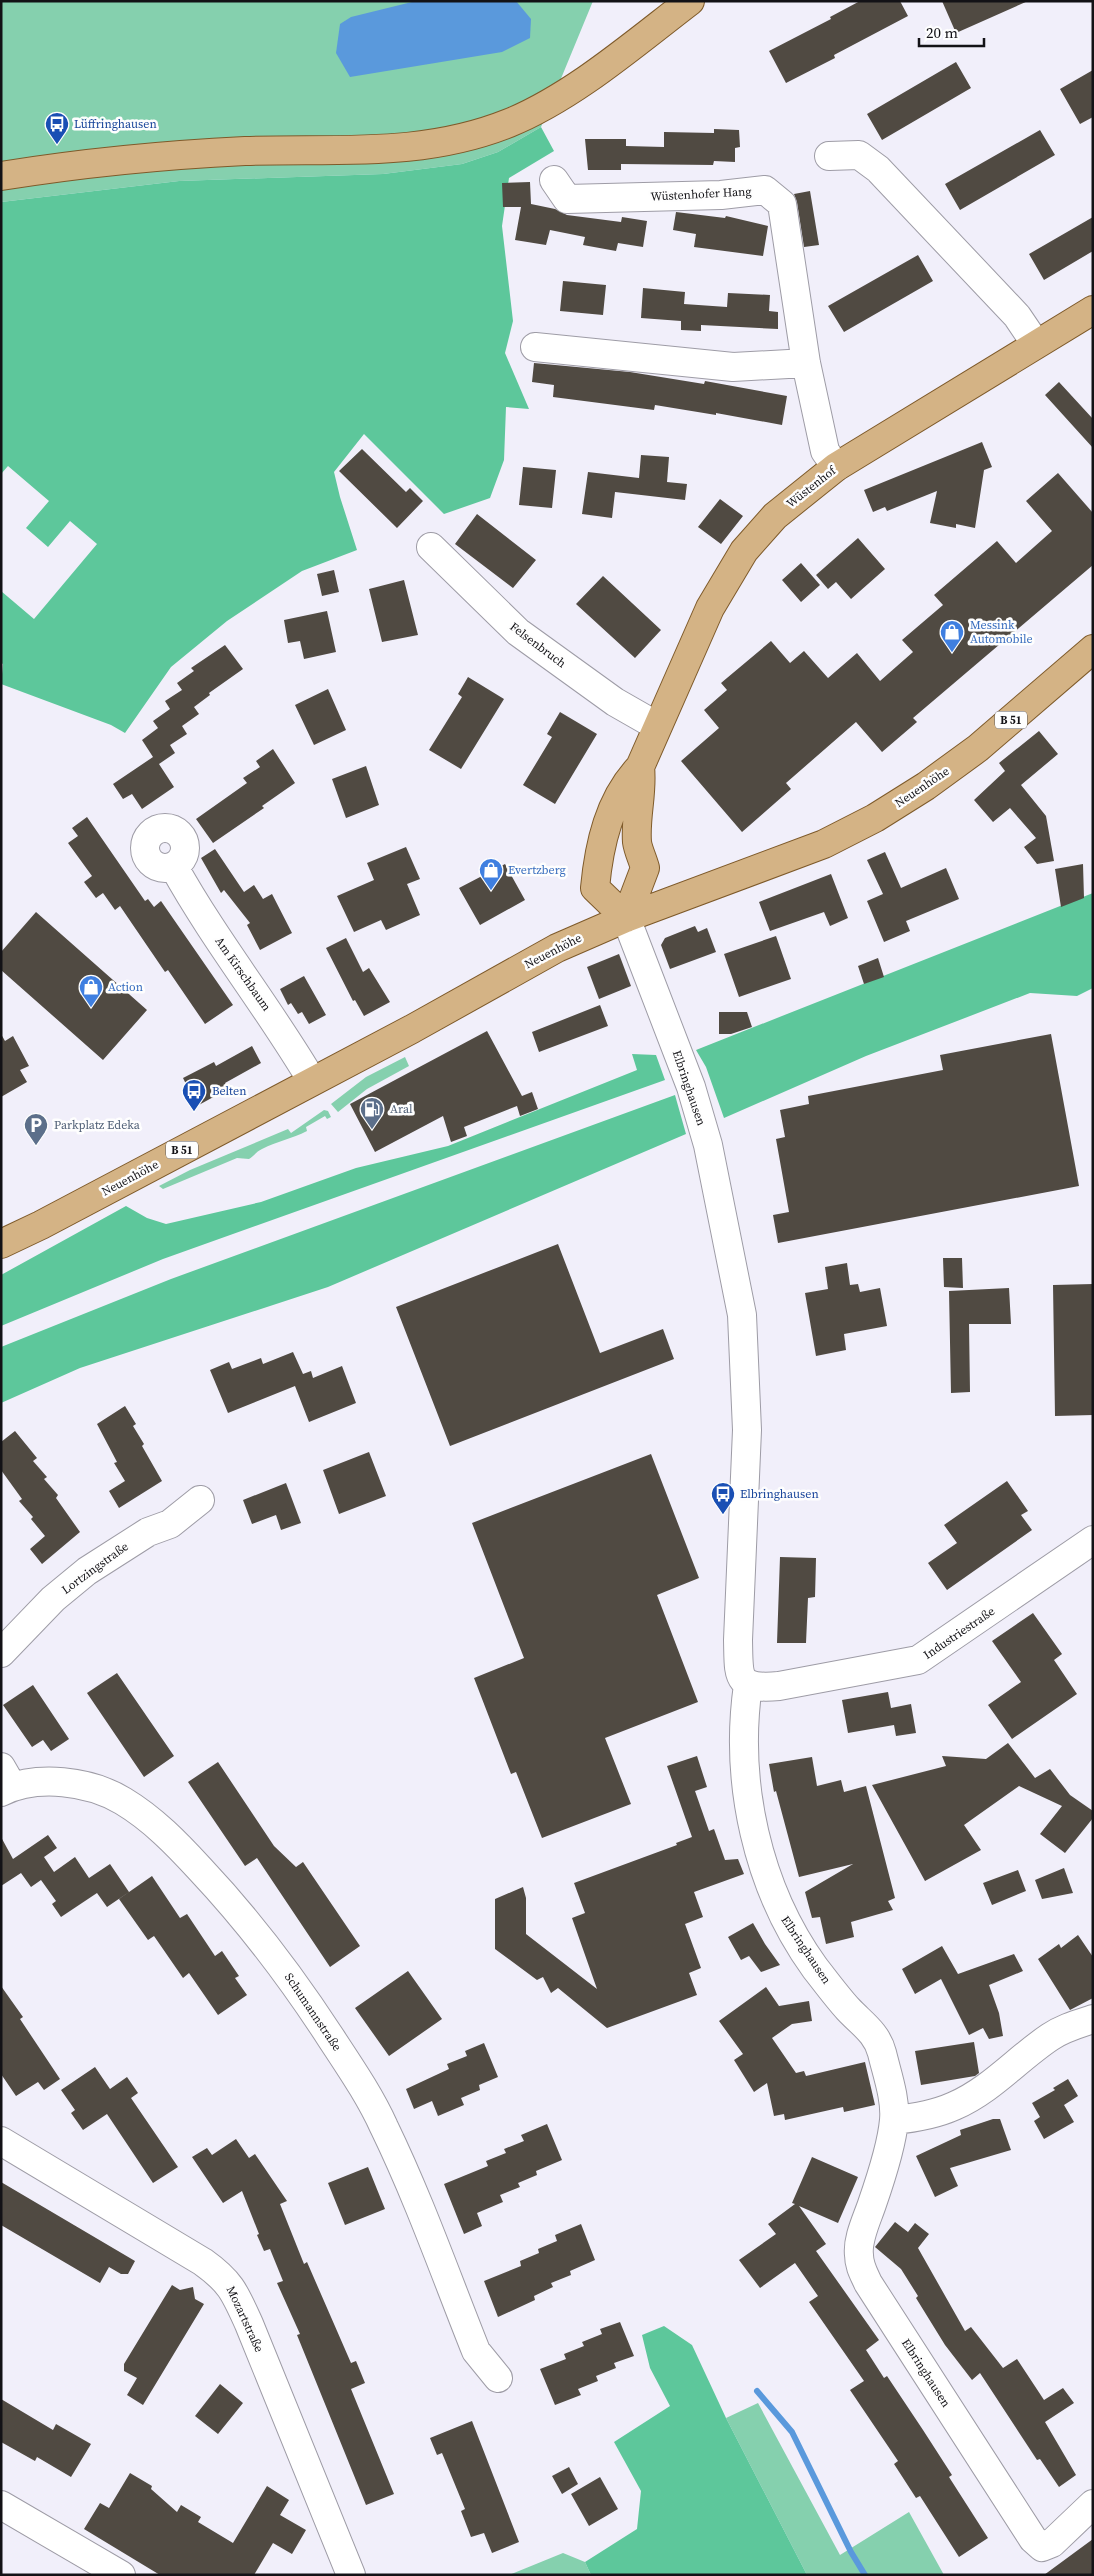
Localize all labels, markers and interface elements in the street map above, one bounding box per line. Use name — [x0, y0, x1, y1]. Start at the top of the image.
scale bar — [919, 15, 984, 47]
text: 20 m — [926, 22, 958, 43]
bus stop icon: Lüffringhausen — [44, 111, 70, 145]
place label: Lüffringhausen — [74, 116, 157, 132]
street label: Wüstenhofer Hang — [650, 183, 752, 205]
street label: Wüstenhof — [783, 462, 840, 511]
place label: Messink Automobile — [970, 617, 1033, 647]
street label: Felsenbruch — [507, 619, 569, 671]
shop icon: Messink Automobile — [939, 619, 965, 653]
road number: B 51 — [995, 712, 1027, 728]
street label: Neuenhöhe — [892, 763, 952, 811]
shop icon: Evertzberg — [478, 857, 504, 891]
place label: Evertzberg — [508, 862, 566, 878]
street label: Neuenhöhe — [522, 930, 584, 972]
street label: Am Kirschbaum — [211, 934, 275, 1014]
shop icon: Action — [78, 974, 104, 1008]
place label: Action — [108, 979, 143, 995]
street label: Elbringhausen — [669, 1048, 709, 1128]
bus stop icon: Belten — [181, 1078, 207, 1112]
place label: Belten — [212, 1083, 246, 1099]
fuel station icon: Aral — [359, 1096, 385, 1130]
place label: Aral — [390, 1101, 413, 1117]
parking icon: Parkplatz Edeka — [23, 1112, 49, 1146]
place label: Parkplatz Edeka — [54, 1117, 141, 1133]
road number: B 51 — [166, 1142, 198, 1158]
street label: Neuenhöhe — [99, 1156, 161, 1200]
bus stop icon: Elbringhausen — [710, 1481, 736, 1515]
place label: Elbringhausen — [740, 1486, 819, 1502]
street label: Lortzingstraße — [58, 1538, 132, 1598]
street label: Industriestraße — [920, 1603, 998, 1663]
street label: Elbringhausen — [777, 1913, 835, 1987]
street label: Schumannstraße — [281, 1970, 345, 2054]
street label: Mozartstraße — [223, 2283, 267, 2355]
street label: Elbringhausen — [898, 2336, 954, 2410]

